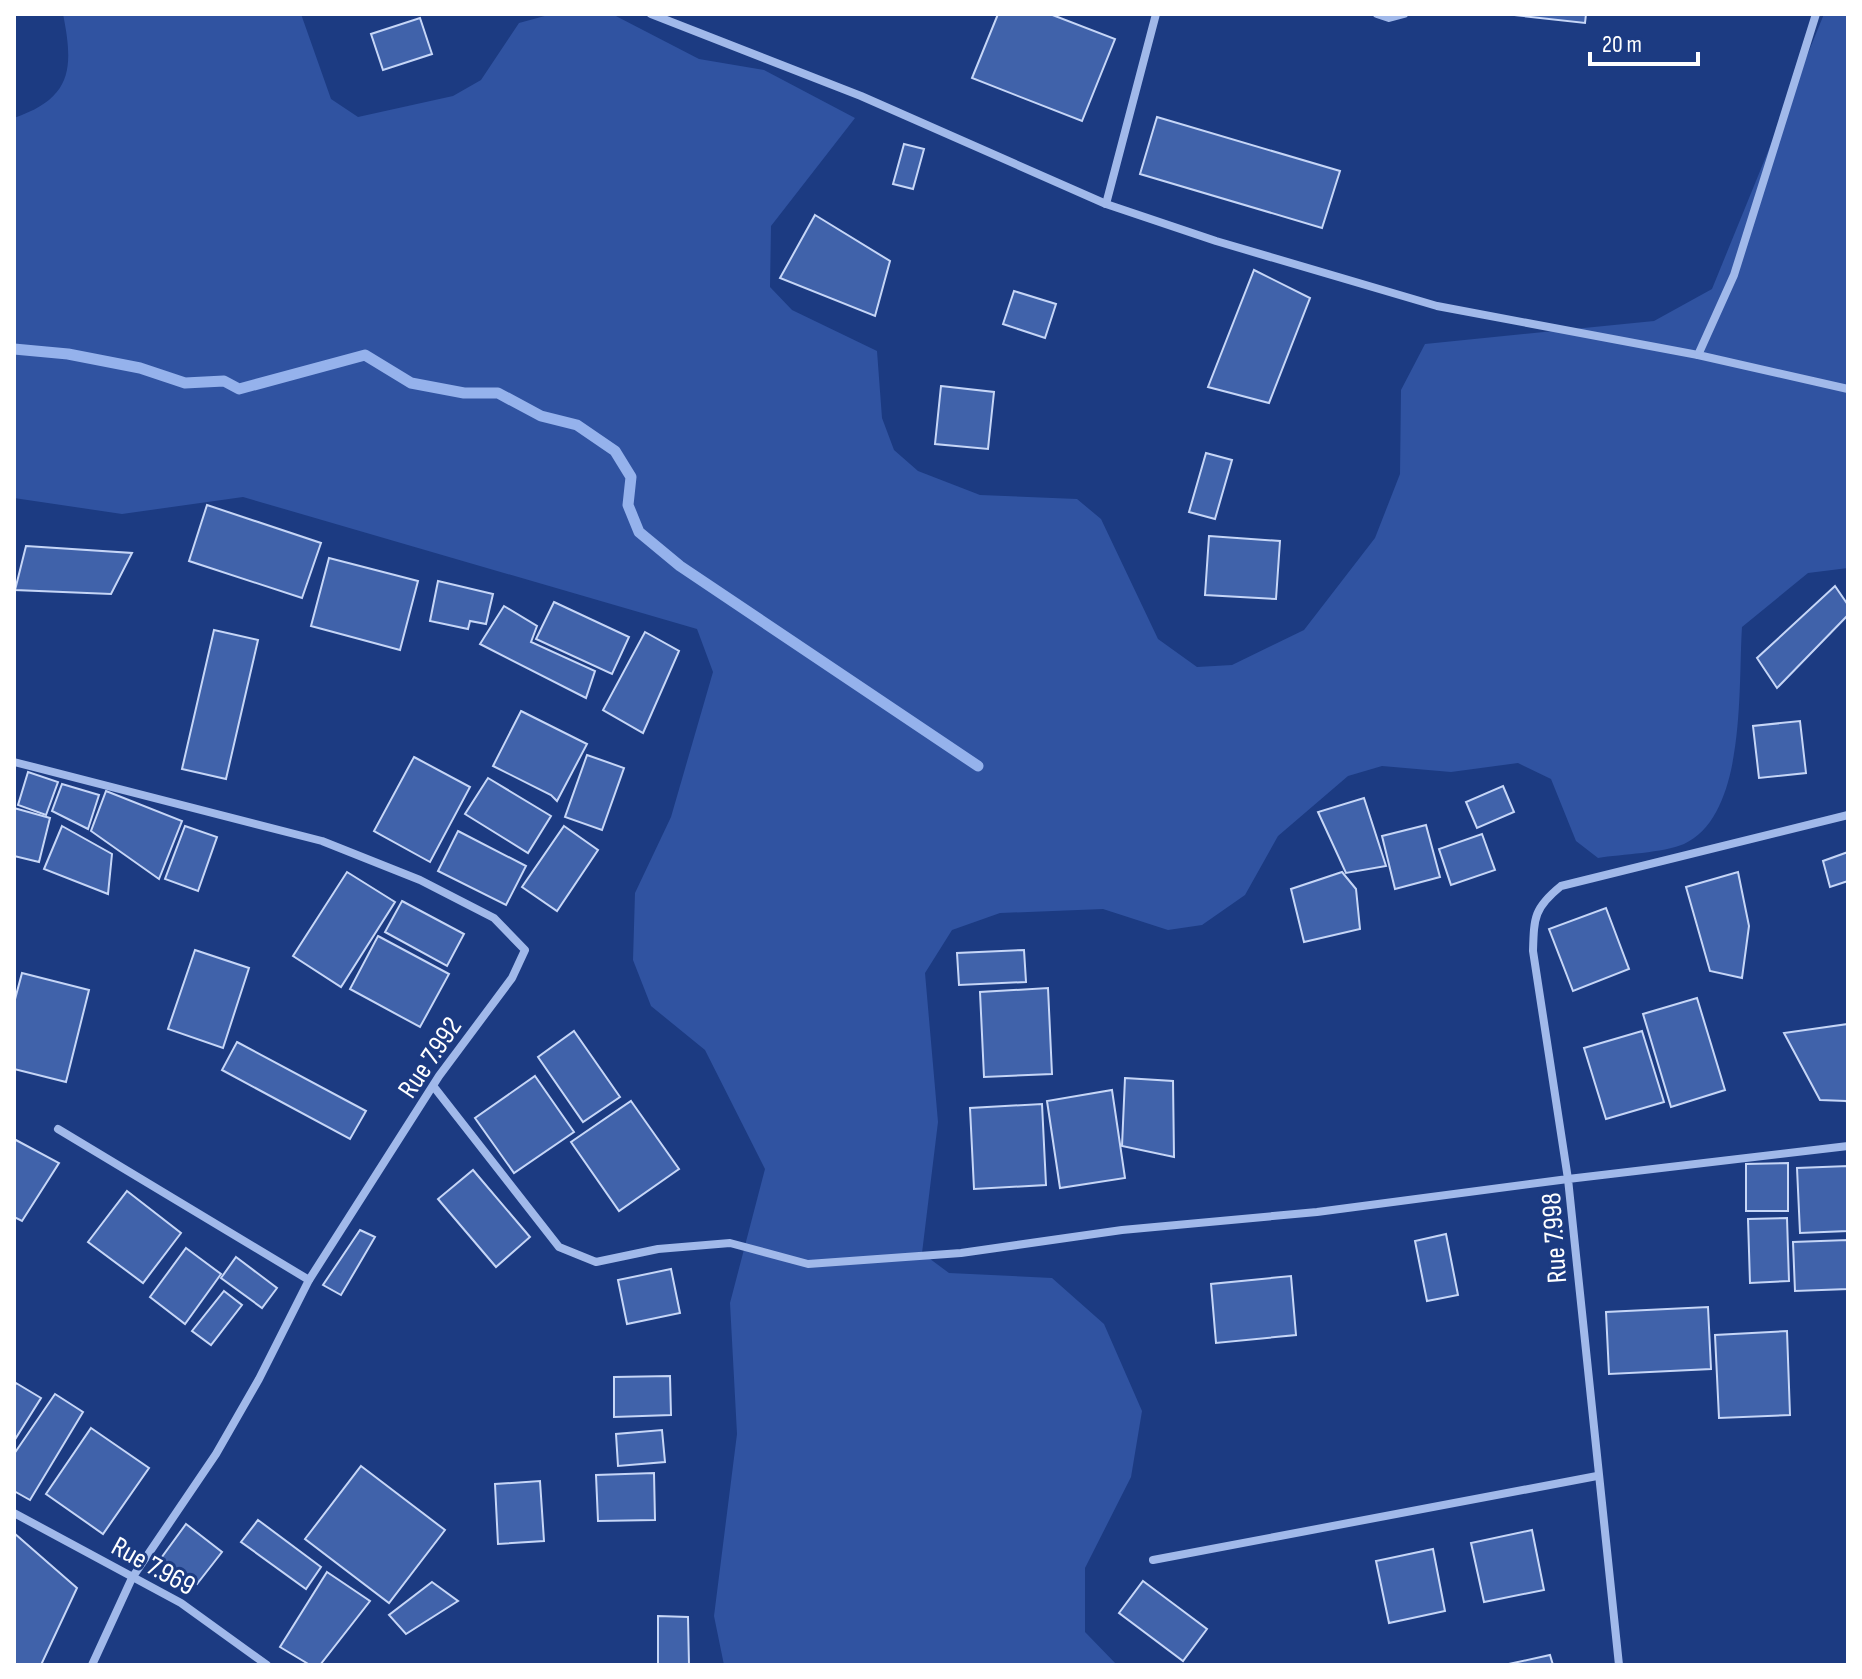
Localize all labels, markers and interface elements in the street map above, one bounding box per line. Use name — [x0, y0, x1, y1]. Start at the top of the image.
scale bar — [1590, 16, 1698, 66]
text: 20 m — [1602, 30, 1642, 59]
street label: Rue 7.992 — [391, 1011, 469, 1104]
street label: Rue 7.998 — [1535, 1191, 1574, 1284]
street label: Rue 7.969 — [106, 1530, 201, 1603]

